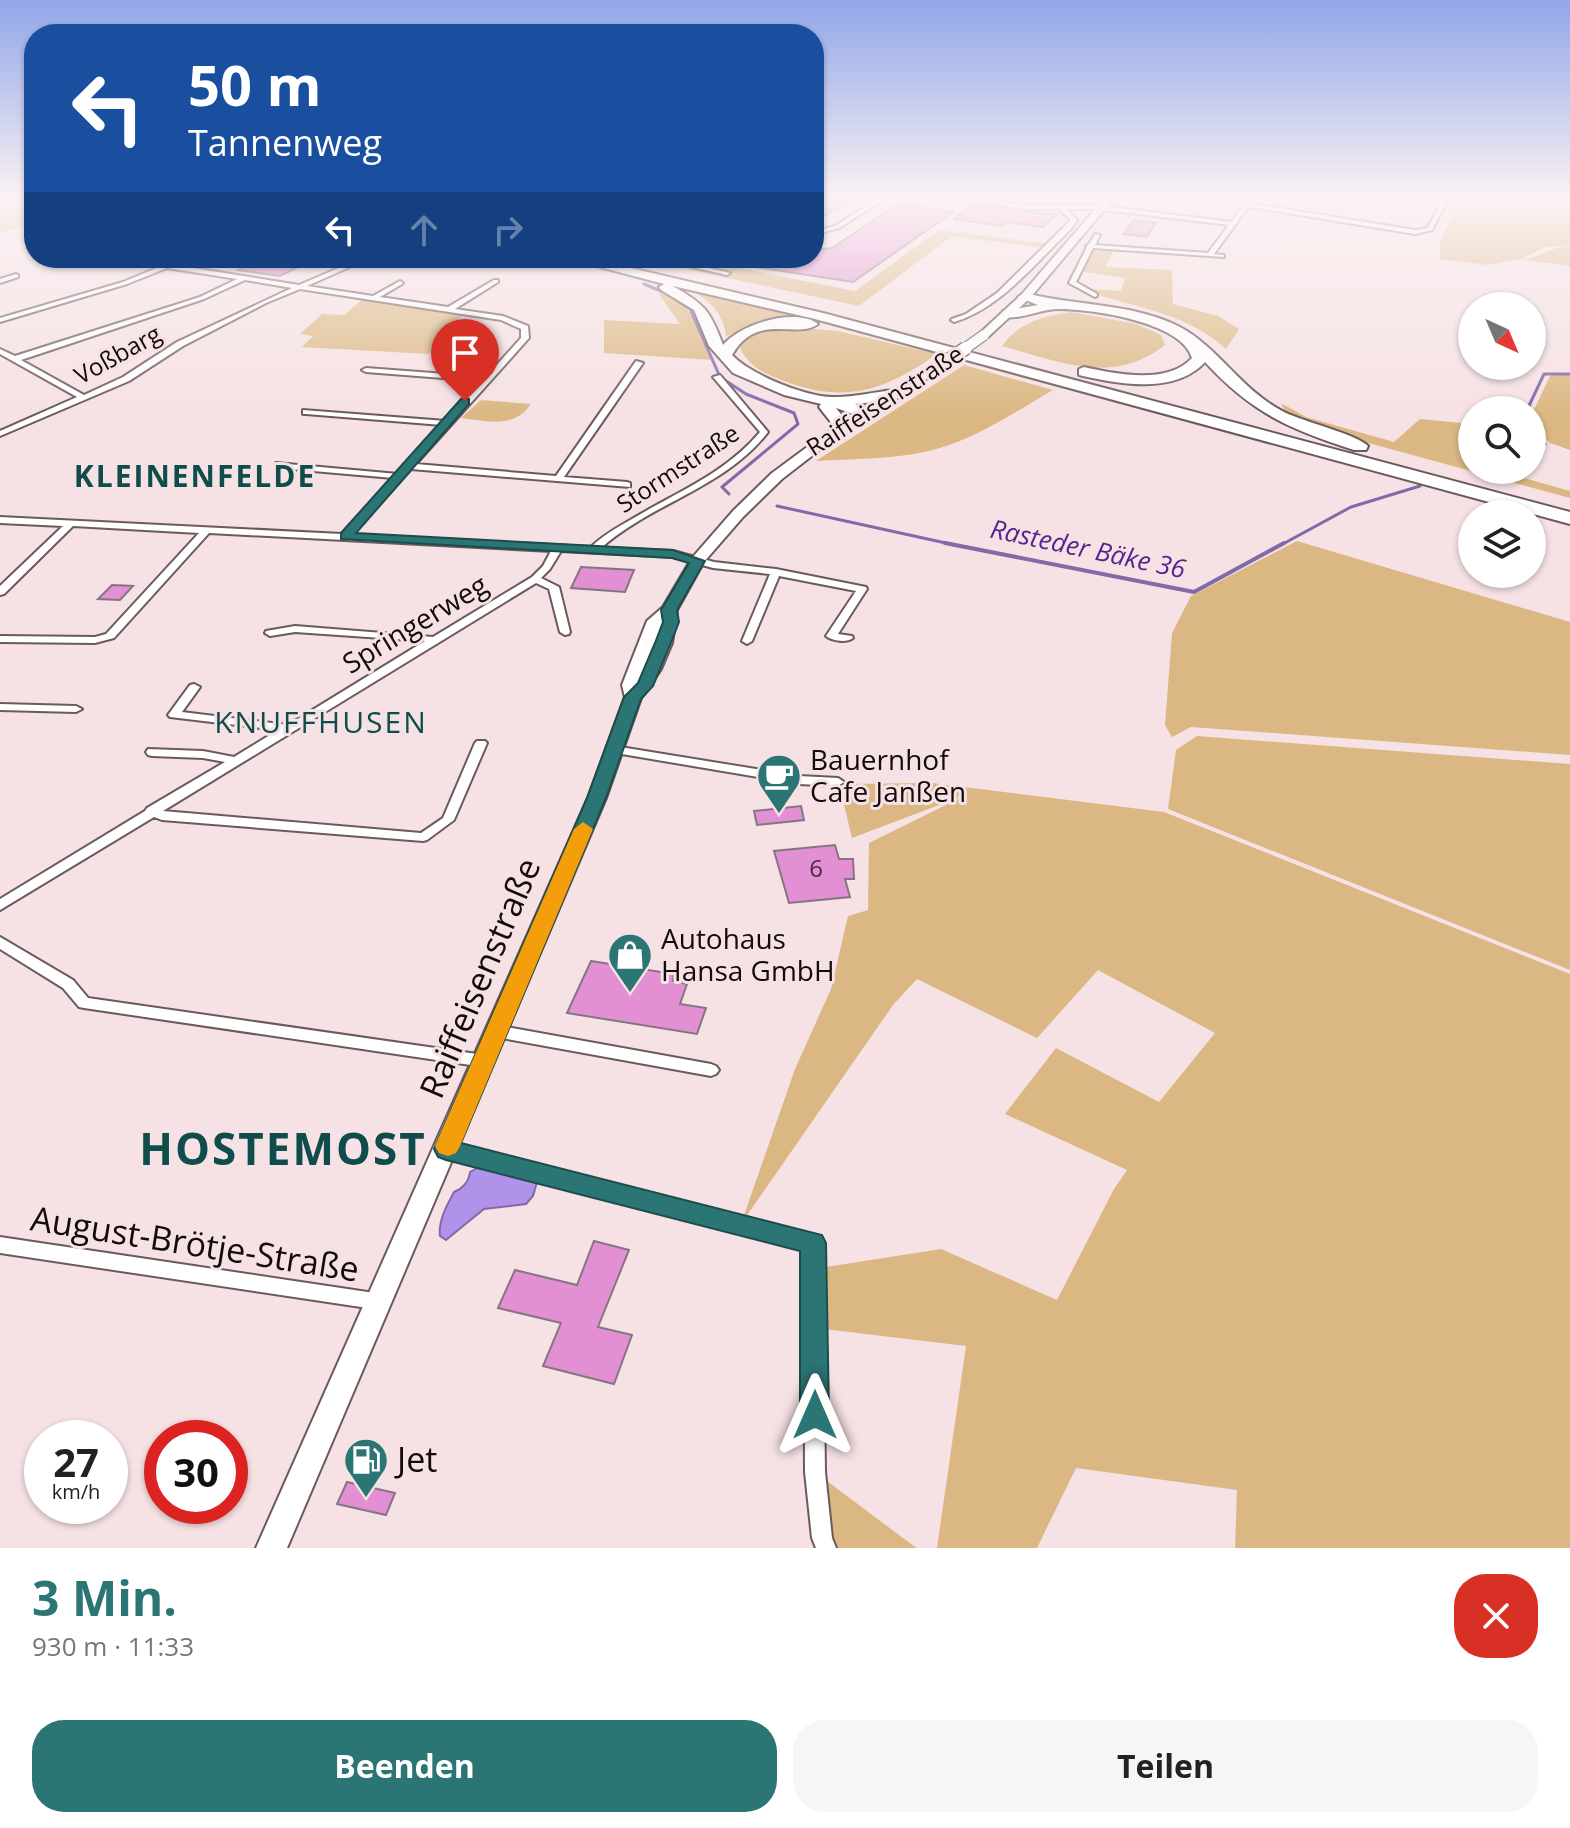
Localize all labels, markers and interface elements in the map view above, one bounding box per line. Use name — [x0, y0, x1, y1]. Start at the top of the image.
text: 50 m — [188, 46, 322, 122]
icon: left — [56, 56, 160, 160]
text: Tannenweg — [188, 118, 382, 167]
icon: left — [318, 208, 362, 252]
icon: ahead — [402, 208, 446, 252]
icon: right — [486, 208, 530, 252]
north arrow — [1458, 292, 1546, 380]
map controls — [1458, 292, 1546, 588]
street label: Voßbarg — [68, 316, 167, 391]
pin — [431, 319, 499, 401]
icon: arrive — [443, 331, 487, 375]
street label: Raiffeisenstraße — [799, 337, 969, 463]
button: search — [1458, 396, 1546, 484]
street label: Stormstraße — [610, 416, 745, 520]
district label: KLEINENFELDE — [74, 455, 316, 496]
button: layers — [1458, 500, 1546, 588]
water label: Rasteder Bäke 36 — [987, 510, 1190, 586]
street label: Springerweg — [335, 565, 494, 681]
district label: KNUFFHUSEN — [214, 701, 428, 742]
place label: Bauernhof Cafe Janßen — [810, 740, 966, 810]
cafe icon: Bauernhof Cafe Janßen — [755, 752, 803, 815]
street label: Raiffeisenstraße — [408, 851, 550, 1105]
house number: 6 — [809, 851, 823, 884]
place label: Autohaus Hansa GmbH — [661, 919, 835, 989]
shop icon: Autohaus Hansa GmbH — [606, 931, 654, 994]
district label: HOSTEMOST — [139, 1118, 427, 1178]
street label: August-Brötje-Straße — [28, 1194, 363, 1292]
position arrow — [773, 1373, 857, 1457]
speed limit sign: 30 — [144, 1420, 248, 1524]
text: 27 — [53, 1434, 99, 1489]
fuel station icon: Jet — [342, 1436, 390, 1499]
place label: Jet — [394, 1436, 437, 1482]
text: km/h — [52, 1478, 100, 1505]
text: 3 Min. — [32, 1565, 177, 1630]
button: close — [1454, 1574, 1538, 1658]
text: 930 m · 11:33 — [32, 1628, 194, 1664]
button: Beenden — [32, 1720, 777, 1812]
button: Teilen — [793, 1720, 1538, 1812]

